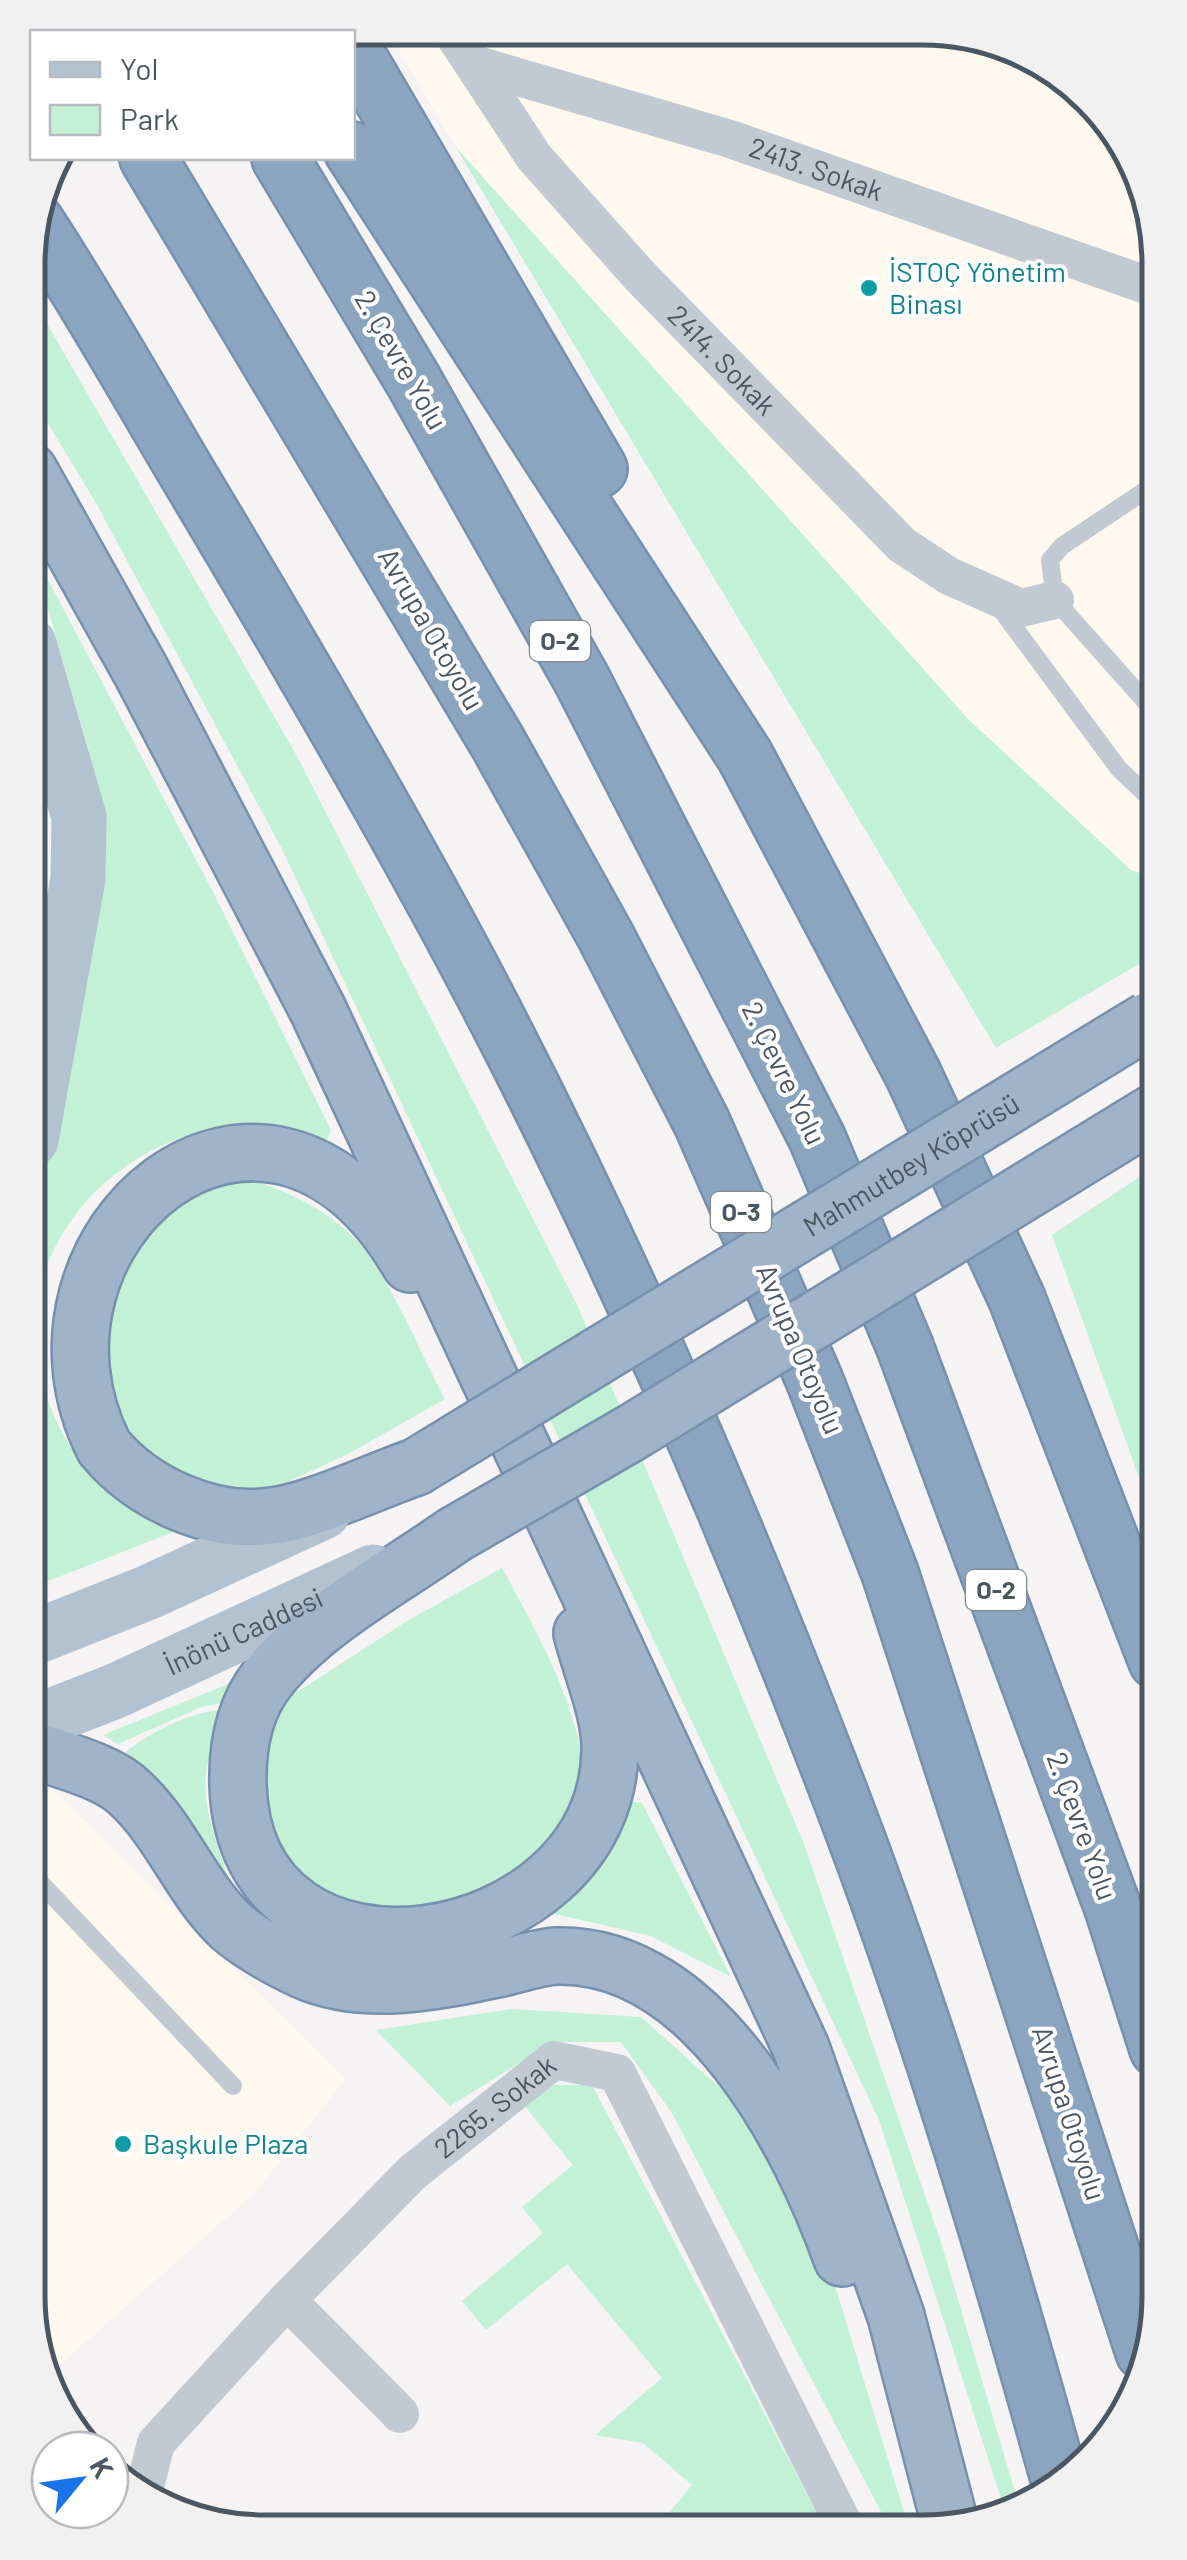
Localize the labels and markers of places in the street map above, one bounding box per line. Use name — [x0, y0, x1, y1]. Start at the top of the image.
place label: İSTOÇ Yönetim Binası — [889, 254, 1066, 320]
marker: İSTOÇ Yönetim Binası — [858, 277, 880, 299]
place label: Başkule Plaza — [143, 2126, 308, 2160]
marker: Başkule Plaza — [112, 2133, 134, 2155]

